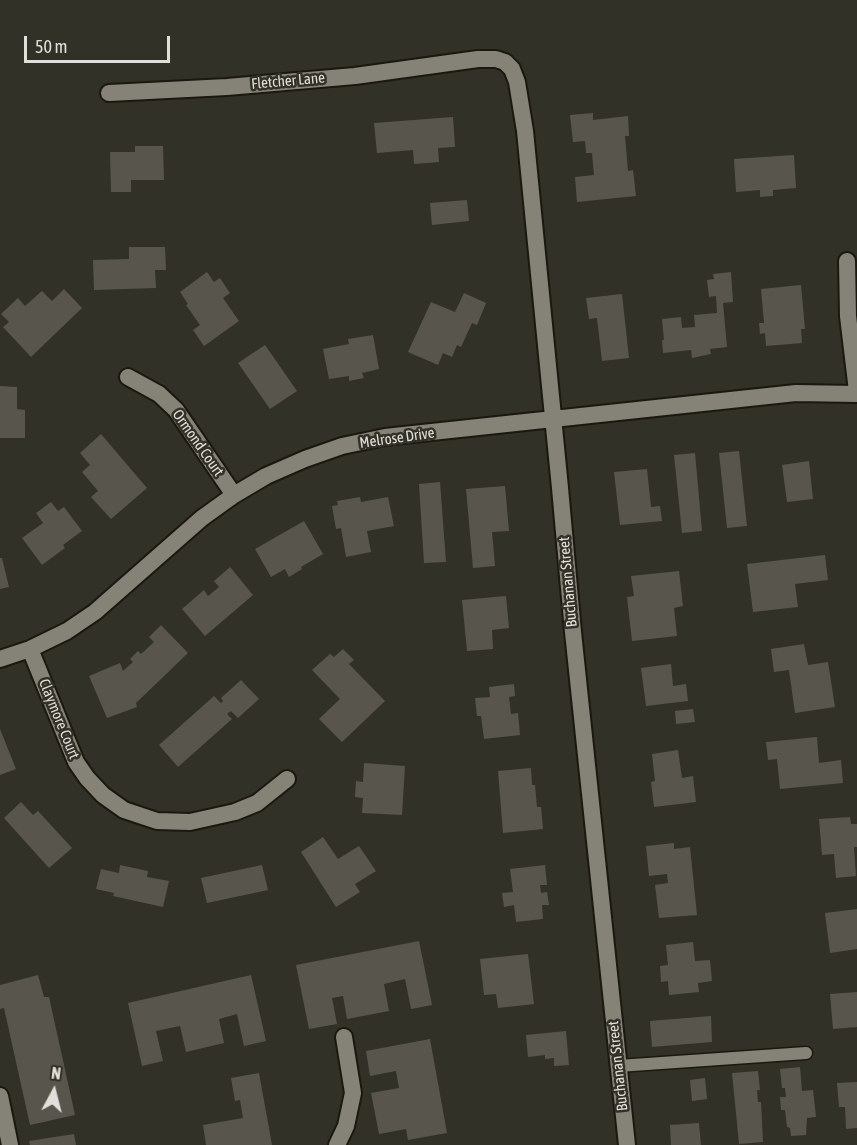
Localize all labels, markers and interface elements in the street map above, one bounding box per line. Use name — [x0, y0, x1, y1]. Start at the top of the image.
scale bar — [27, 24, 172, 62]
text: 50 m — [35, 36, 67, 57]
street label: Fletcher Lane — [250, 69, 326, 93]
street label: Ormond Court — [169, 406, 227, 480]
street label: Melrose Drive — [358, 424, 436, 452]
street label: Buchanan Street — [555, 536, 581, 628]
street label: Claymore Court — [35, 676, 83, 762]
street label: Buchanan Street — [604, 1020, 632, 1112]
north arrow — [24, 1061, 84, 1121]
text: N — [50, 1064, 62, 1083]

